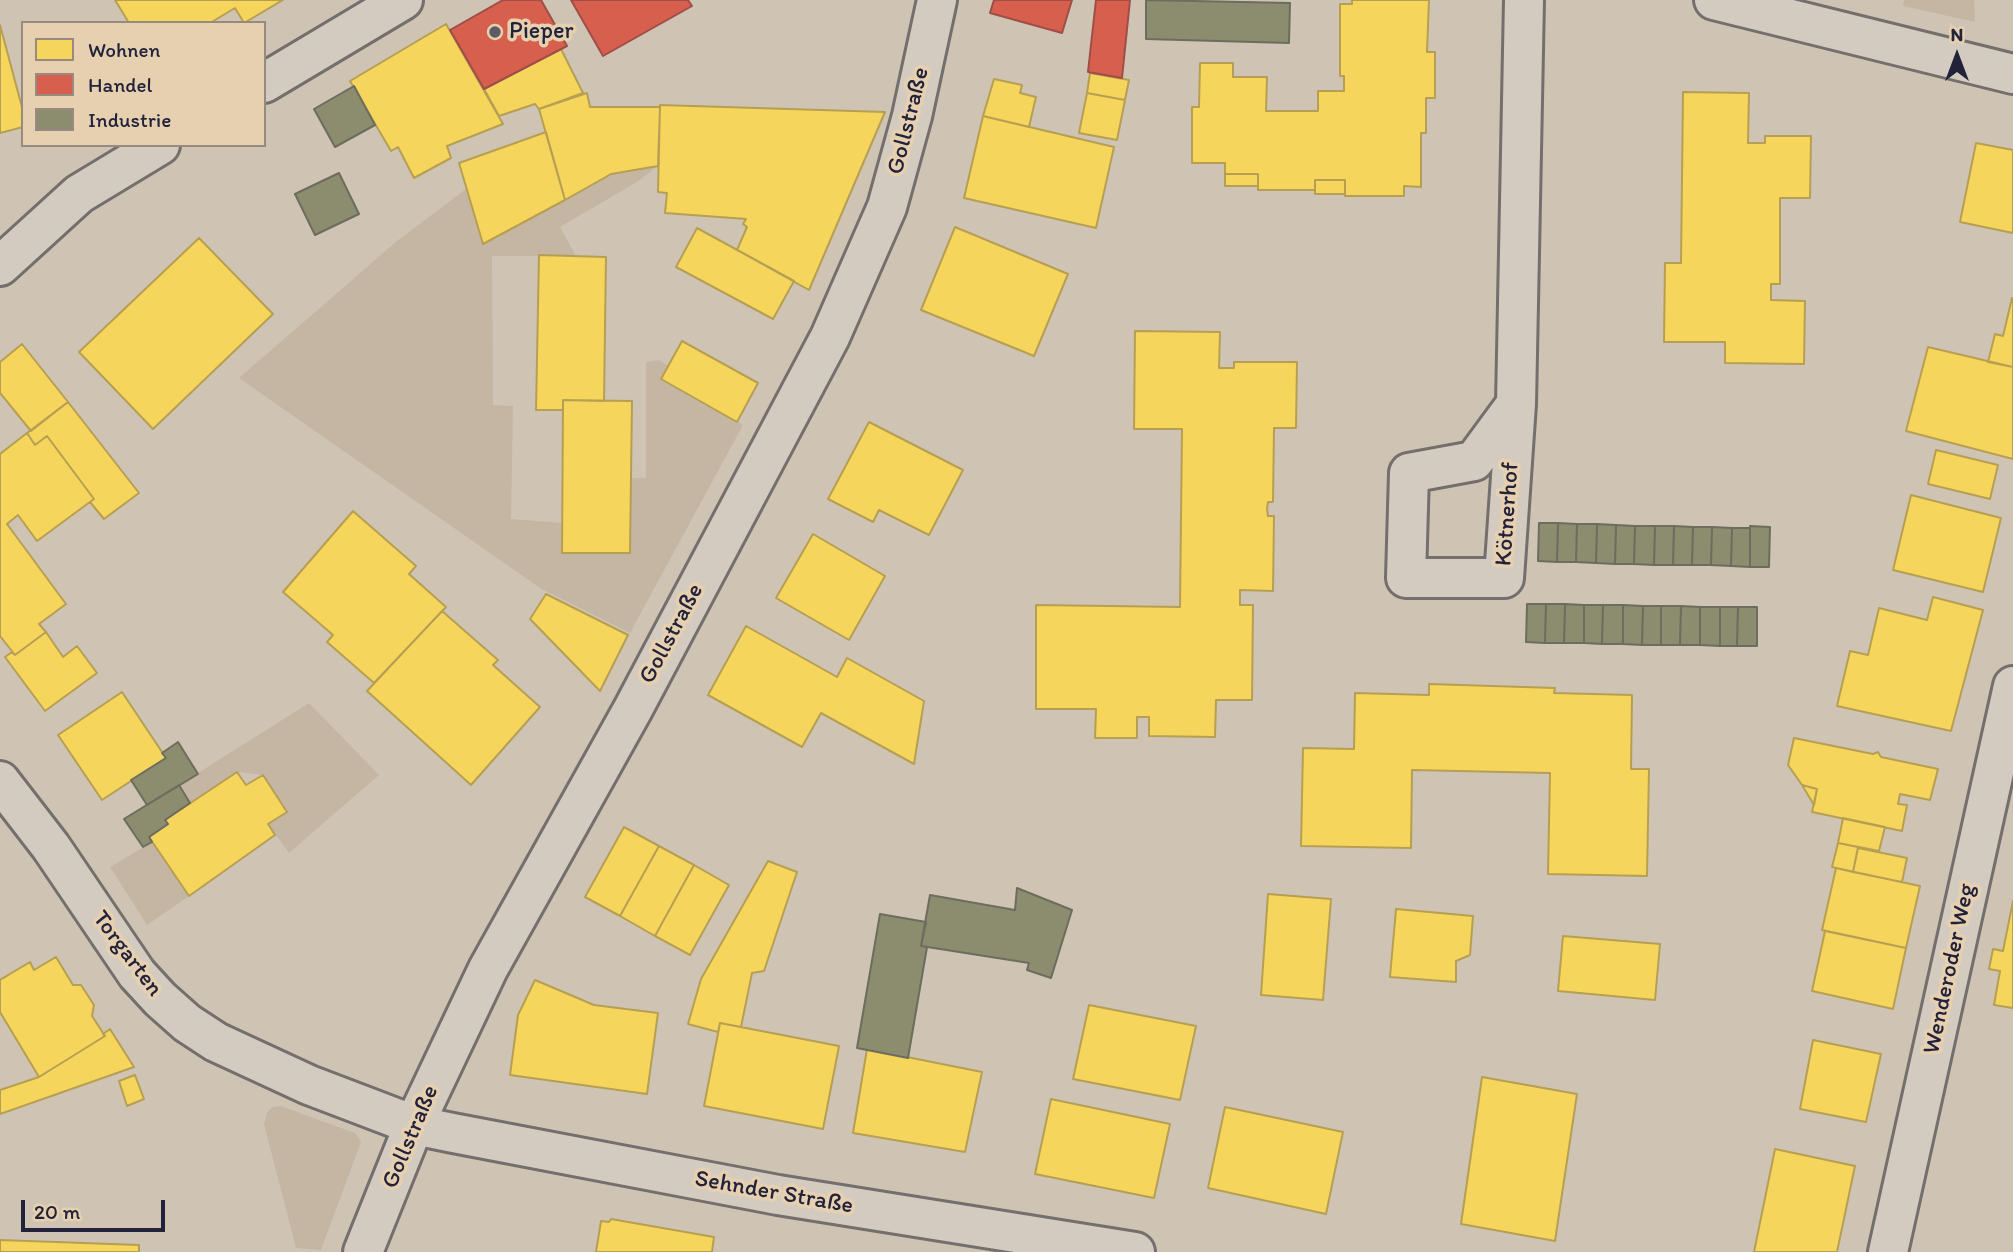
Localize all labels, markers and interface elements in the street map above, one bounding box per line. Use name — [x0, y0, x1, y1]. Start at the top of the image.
place label: Pieper — [509, 18, 574, 46]
legend — [21, 21, 266, 147]
north arrow — [1922, 21, 1992, 91]
text: N — [1951, 23, 1963, 46]
marker: Pieper — [487, 24, 503, 40]
text: Wohnen — [88, 37, 160, 62]
street label: Gollstraße — [882, 64, 936, 178]
text: Handel — [88, 72, 153, 97]
text: Industrie — [88, 107, 171, 132]
street label: Kötnerhof — [1490, 461, 1526, 567]
street label: Gollstraße — [634, 579, 710, 689]
street label: Wenderoder Weg — [1918, 881, 1982, 1057]
street label: Torgarten — [85, 905, 169, 1003]
street label: Gollstraße — [376, 1081, 446, 1193]
street label: Sehnder Straße — [693, 1165, 855, 1221]
scale bar — [24, 1186, 168, 1230]
text: 20 m — [34, 1199, 80, 1224]

